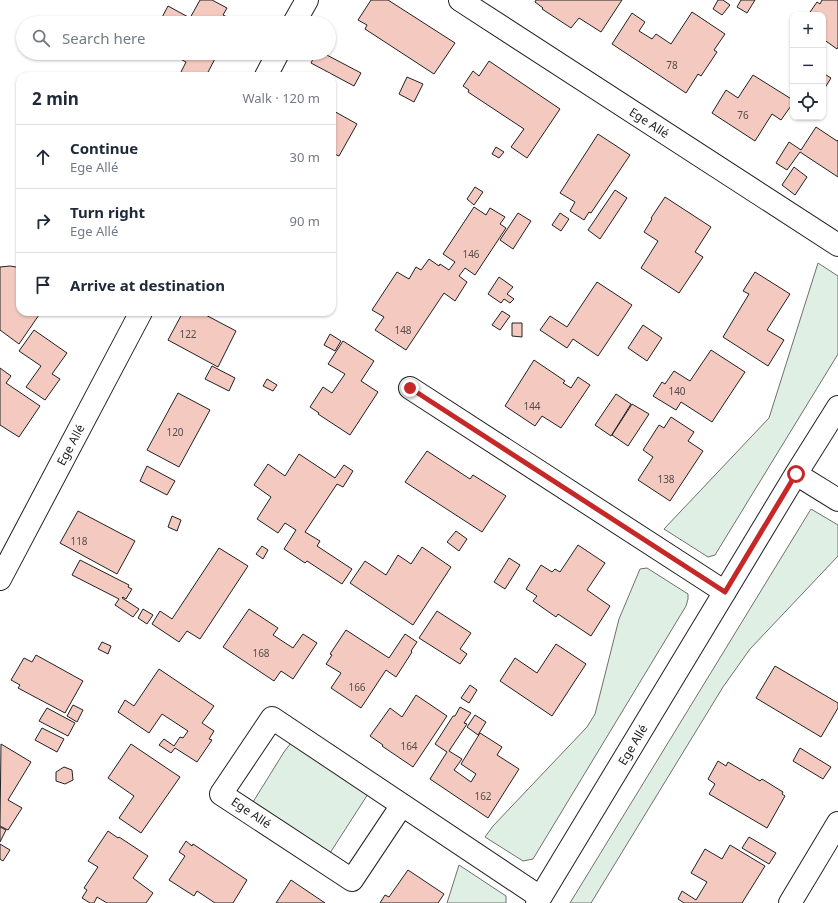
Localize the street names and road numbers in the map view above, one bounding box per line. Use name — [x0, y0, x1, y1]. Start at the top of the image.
street label: Ege Allé — [626, 103, 673, 142]
street label: Ege Allé — [53, 421, 89, 468]
street label: Ege Allé — [614, 721, 651, 768]
street label: Ege Allé — [228, 793, 275, 832]

